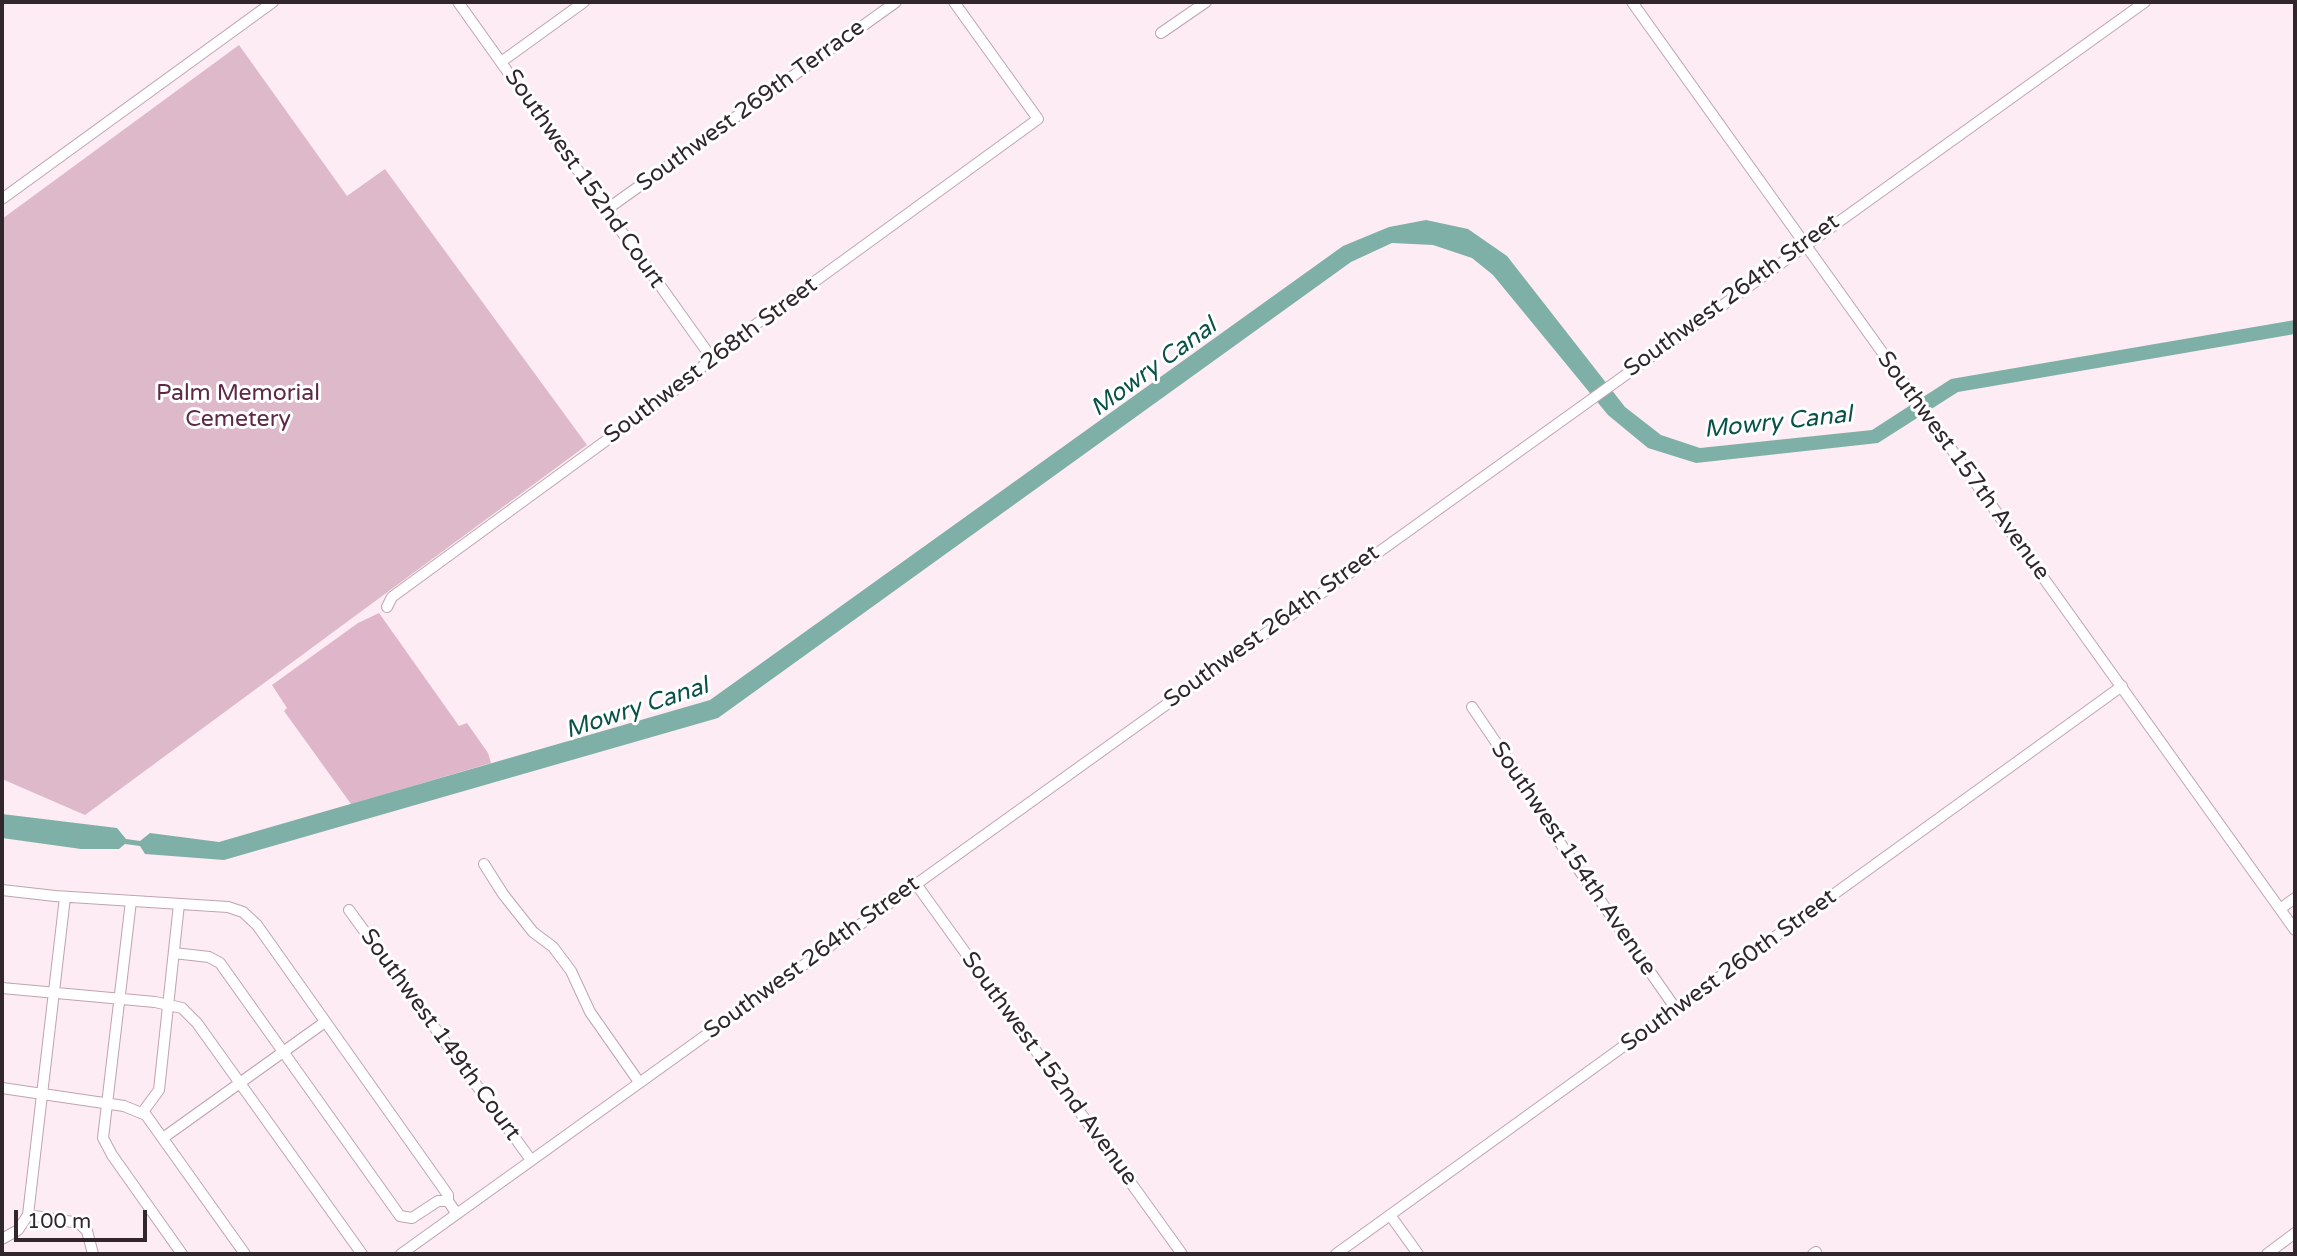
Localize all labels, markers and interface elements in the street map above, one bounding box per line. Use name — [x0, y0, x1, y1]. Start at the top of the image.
street label: Southwest 269th Terrace — [632, 14, 870, 198]
street label: Southwest 152nd Court — [498, 64, 670, 294]
street label: Southwest 264th Street — [1619, 209, 1845, 383]
street label: Southwest 268th Street — [599, 272, 823, 450]
water label: Mowry Canal — [1085, 313, 1223, 423]
street label: Southwest 157th Avenue — [1871, 346, 2055, 586]
park label: Palm Memorial Cemetery — [156, 380, 320, 434]
water label: Mowry Canal — [1702, 401, 1854, 445]
street label: Southwest 264th Street — [1159, 540, 1385, 714]
water label: Mowry Canal — [562, 672, 712, 746]
street label: Southwest 154th Avenue — [1484, 737, 1662, 981]
street label: Southwest 264th Street — [699, 871, 925, 1045]
street label: Southwest 260th Street — [1616, 884, 1842, 1058]
street label: Southwest 149th Court — [354, 924, 526, 1146]
street label: Southwest 152nd Avenue — [955, 947, 1143, 1191]
scale bar — [18, 1196, 150, 1240]
text: 100 m — [27, 1209, 91, 1234]

